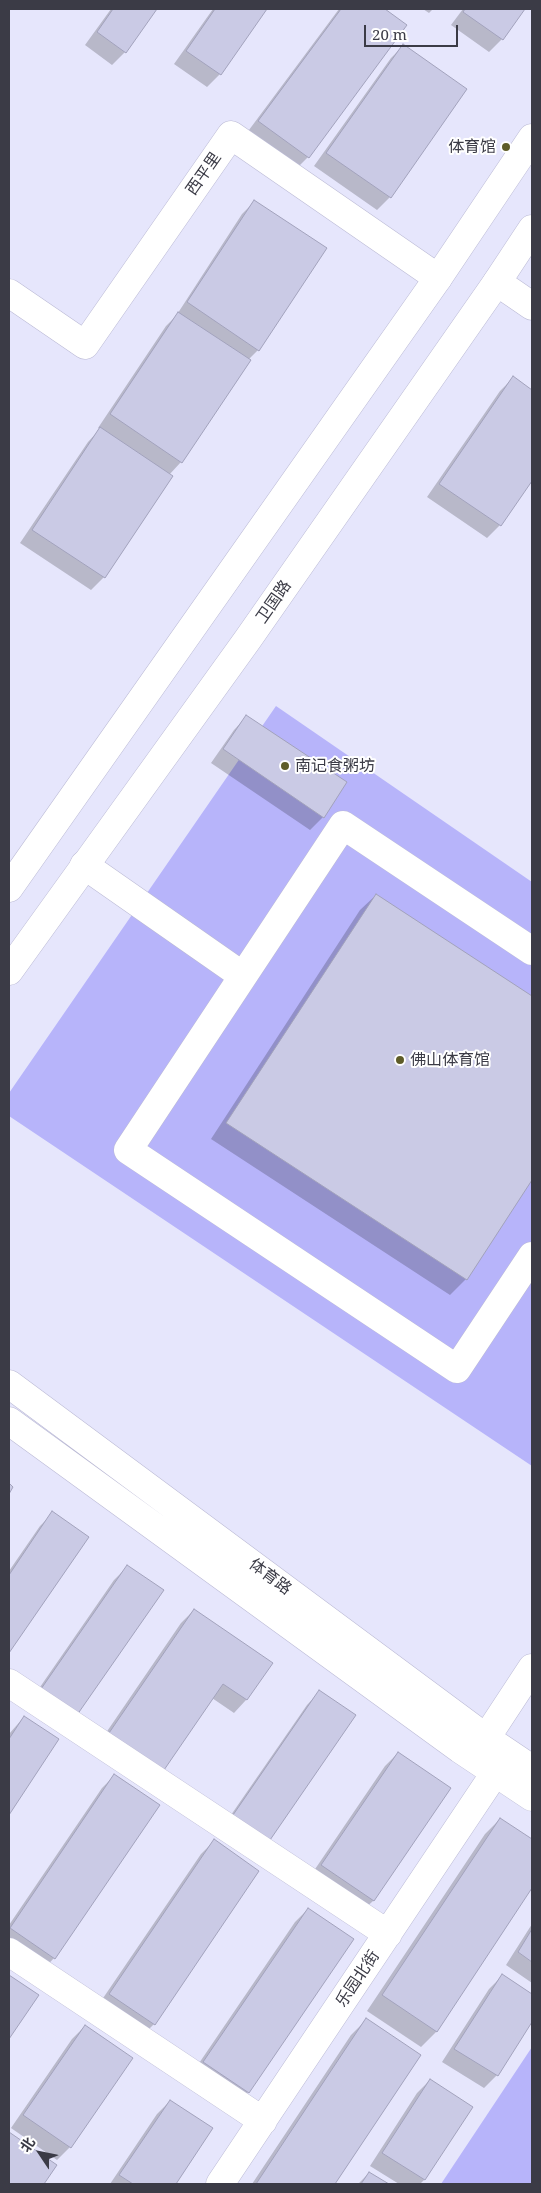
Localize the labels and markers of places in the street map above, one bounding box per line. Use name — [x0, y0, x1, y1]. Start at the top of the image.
place label: 体育馆 — [448, 137, 496, 157]
marker: 体育馆 — [500, 141, 512, 153]
place label: 南记食粥坊 — [295, 756, 375, 776]
marker: 南记食粥坊 — [279, 760, 291, 772]
place label: 佛山体育馆 — [410, 1050, 490, 1070]
marker: 佛山体育馆 — [394, 1054, 406, 1066]

